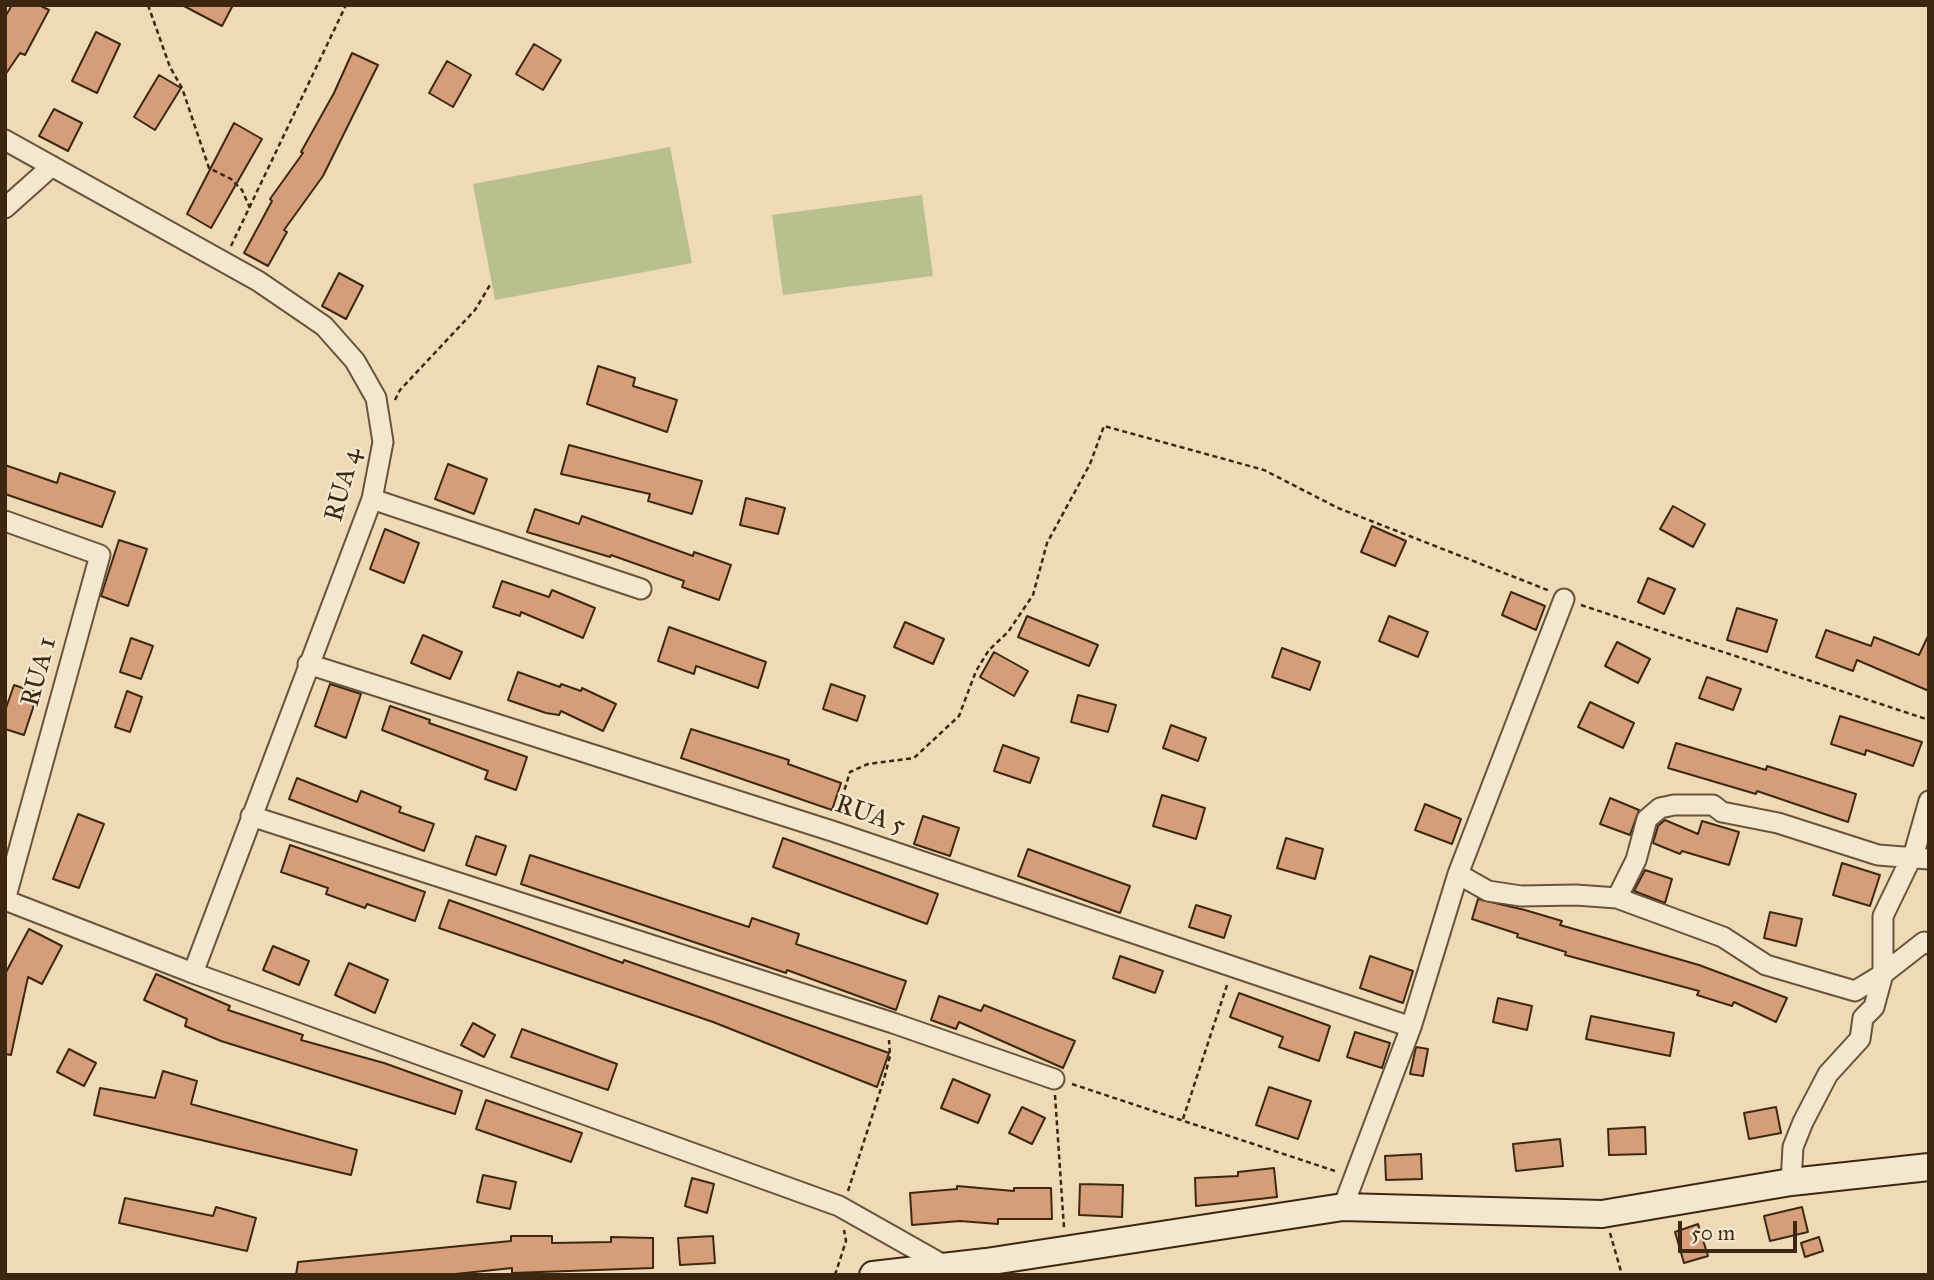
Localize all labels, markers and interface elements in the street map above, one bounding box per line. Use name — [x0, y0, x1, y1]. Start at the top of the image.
street label: RUA 4 — [319, 445, 369, 525]
street label: RUA 1 — [16, 634, 64, 710]
street label: RUA 5 — [831, 789, 909, 843]
scale bar — [1682, 1206, 1801, 1250]
text: 50 m — [1691, 1220, 1735, 1246]

